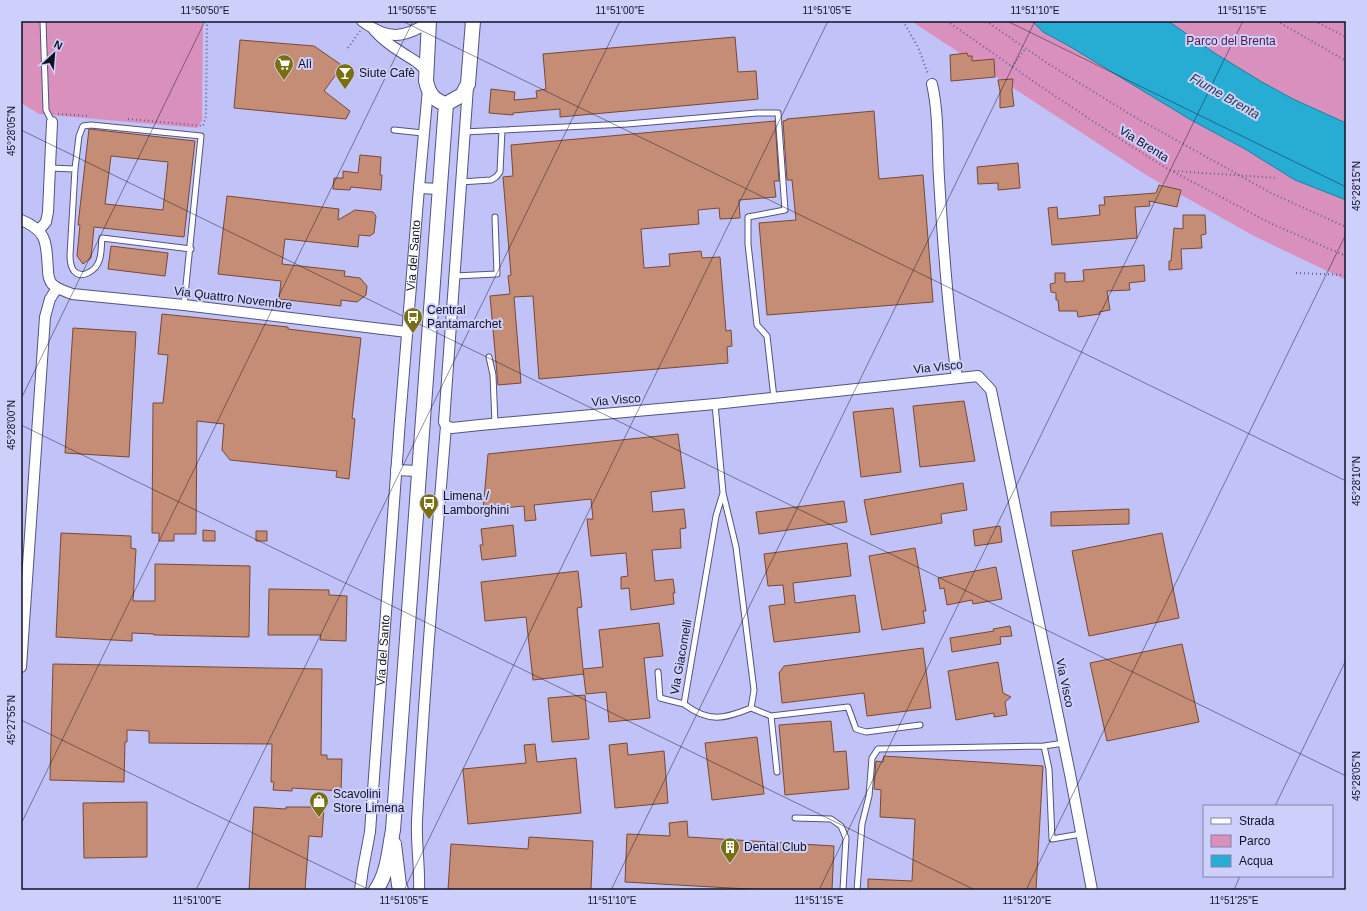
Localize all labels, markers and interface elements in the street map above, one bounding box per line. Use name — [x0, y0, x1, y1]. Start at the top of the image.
text: 11°50'50"E — [181, 5, 230, 16]
text: 11°50'55"E — [388, 5, 437, 16]
text: 11°51'00"E — [596, 5, 645, 16]
text: 11°51'05"E — [803, 5, 852, 16]
text: 11°51'10"E — [1011, 5, 1060, 16]
text: 11°51'15"E — [1218, 5, 1267, 16]
north arrow — [34, 34, 74, 74]
park label: Parco del Brenta — [1186, 34, 1276, 48]
text: N — [52, 38, 65, 52]
supermarket icon: Alì — [273, 53, 295, 81]
place label: Alì — [298, 57, 312, 71]
bar icon: Siute Cafè — [334, 62, 356, 90]
place label: Siute Cafè — [359, 66, 415, 80]
water label: Fiume Brenta — [1187, 70, 1263, 122]
text: 45°28'05"N — [6, 106, 17, 156]
street label: Via Brenta — [1117, 123, 1172, 165]
text: 45°28'15"N — [1351, 161, 1362, 211]
street label: Via del Santo — [404, 219, 423, 292]
street label: Via Quattro Novembre — [173, 284, 293, 312]
place label: Central Pantamarchet — [427, 303, 502, 331]
bus stop icon: Central Pantamarchet — [402, 306, 424, 334]
street label: Via Visco — [913, 357, 964, 377]
street label: Via Visco — [591, 391, 642, 409]
text: 45°28'00"N — [6, 400, 17, 450]
text: 45°28'10"N — [1351, 456, 1362, 506]
place label: Limena / Lamborghini — [443, 489, 509, 517]
bus stop icon: Limena / Lamborghini — [418, 492, 440, 520]
street label: Via del Santo — [374, 614, 393, 686]
street label: Via Giacomelli — [667, 618, 695, 696]
street label: Via Visco — [1053, 657, 1077, 709]
text: 45°27'55"N — [6, 695, 17, 745]
text: 45°28'05"N — [1351, 751, 1362, 801]
place label: Scavolini Store Limena — [333, 787, 405, 815]
shop icon: Scavolini Store Limena — [308, 790, 330, 818]
legend — [1203, 805, 1333, 877]
text: Strada — [1239, 814, 1275, 828]
text: Parco — [1239, 834, 1271, 848]
building icon: Dental Club — [719, 836, 741, 864]
place label: Dental Club — [744, 840, 807, 854]
text: Acqua — [1239, 854, 1273, 868]
text: 11°51'00"E — [173, 895, 222, 906]
text: 11°51'05"E — [380, 895, 429, 906]
text: 11°51'10"E — [588, 895, 637, 906]
text: 11°51'15"E — [795, 895, 844, 906]
text: 11°51'20"E — [1003, 895, 1052, 906]
text: 11°51'25"E — [1210, 895, 1259, 906]

